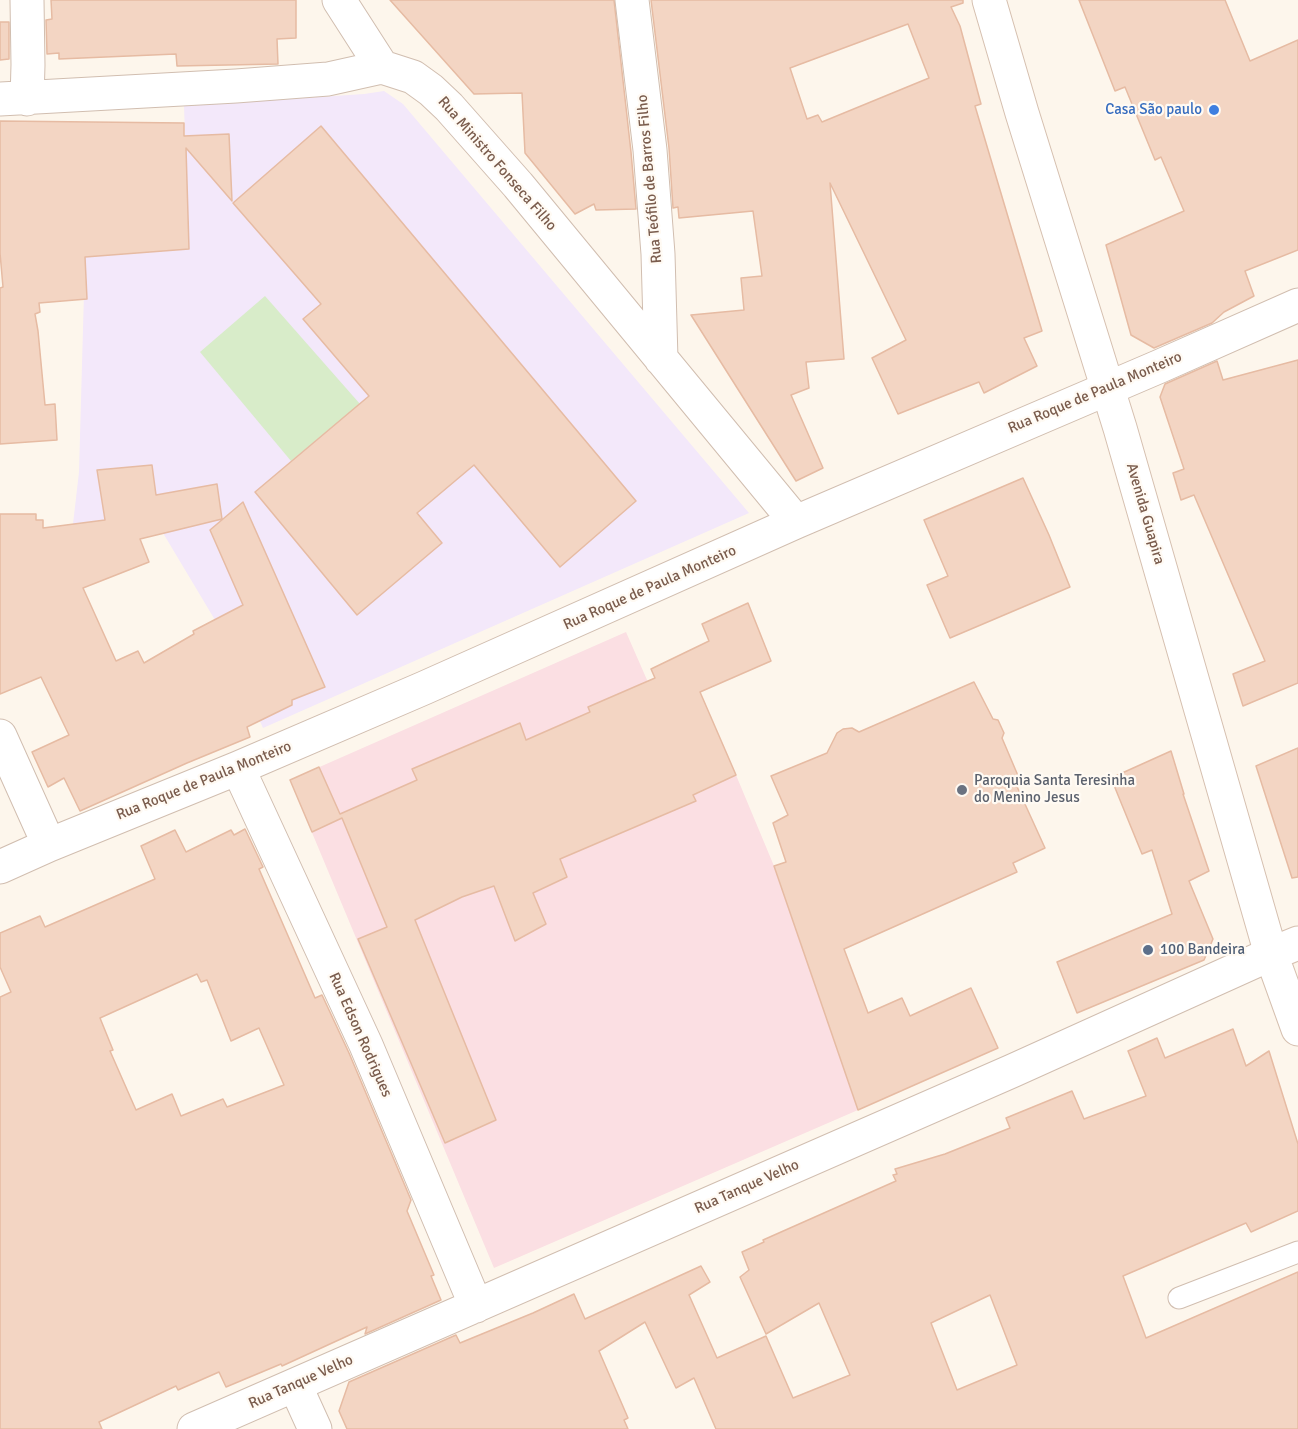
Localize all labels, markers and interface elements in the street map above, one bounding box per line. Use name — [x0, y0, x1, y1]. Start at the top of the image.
street label: Rua Ministro Fonseca Filho — [434, 93, 560, 235]
street label: Rua Teófilo de Barros Filho — [634, 94, 666, 264]
place label: Casa São paulo — [1105, 101, 1202, 119]
marker: Casa São paulo — [1207, 103, 1221, 117]
street label: Rua Roque de Paula Monteiro — [1005, 348, 1185, 438]
street label: Avenida Guapira — [1122, 461, 1168, 567]
street label: Rua Roque de Paula Monteiro — [561, 542, 739, 634]
street label: Rua Roque de Paula Monteiro — [114, 738, 294, 824]
place label: Paroquia Santa Teresinha do Menino Jesus — [974, 772, 1135, 807]
marker: Paroquia Santa Teresinha do Menino Jesus — [955, 783, 969, 797]
place label: 100 Bandeira — [1160, 941, 1245, 959]
marker: 100 Bandeira — [1141, 943, 1155, 957]
street label: Rua Edson Rodrigues — [324, 970, 396, 1100]
street label: Rua Tanque Velho — [692, 1156, 802, 1218]
street label: Rua Tanque Velho — [246, 1351, 356, 1413]

